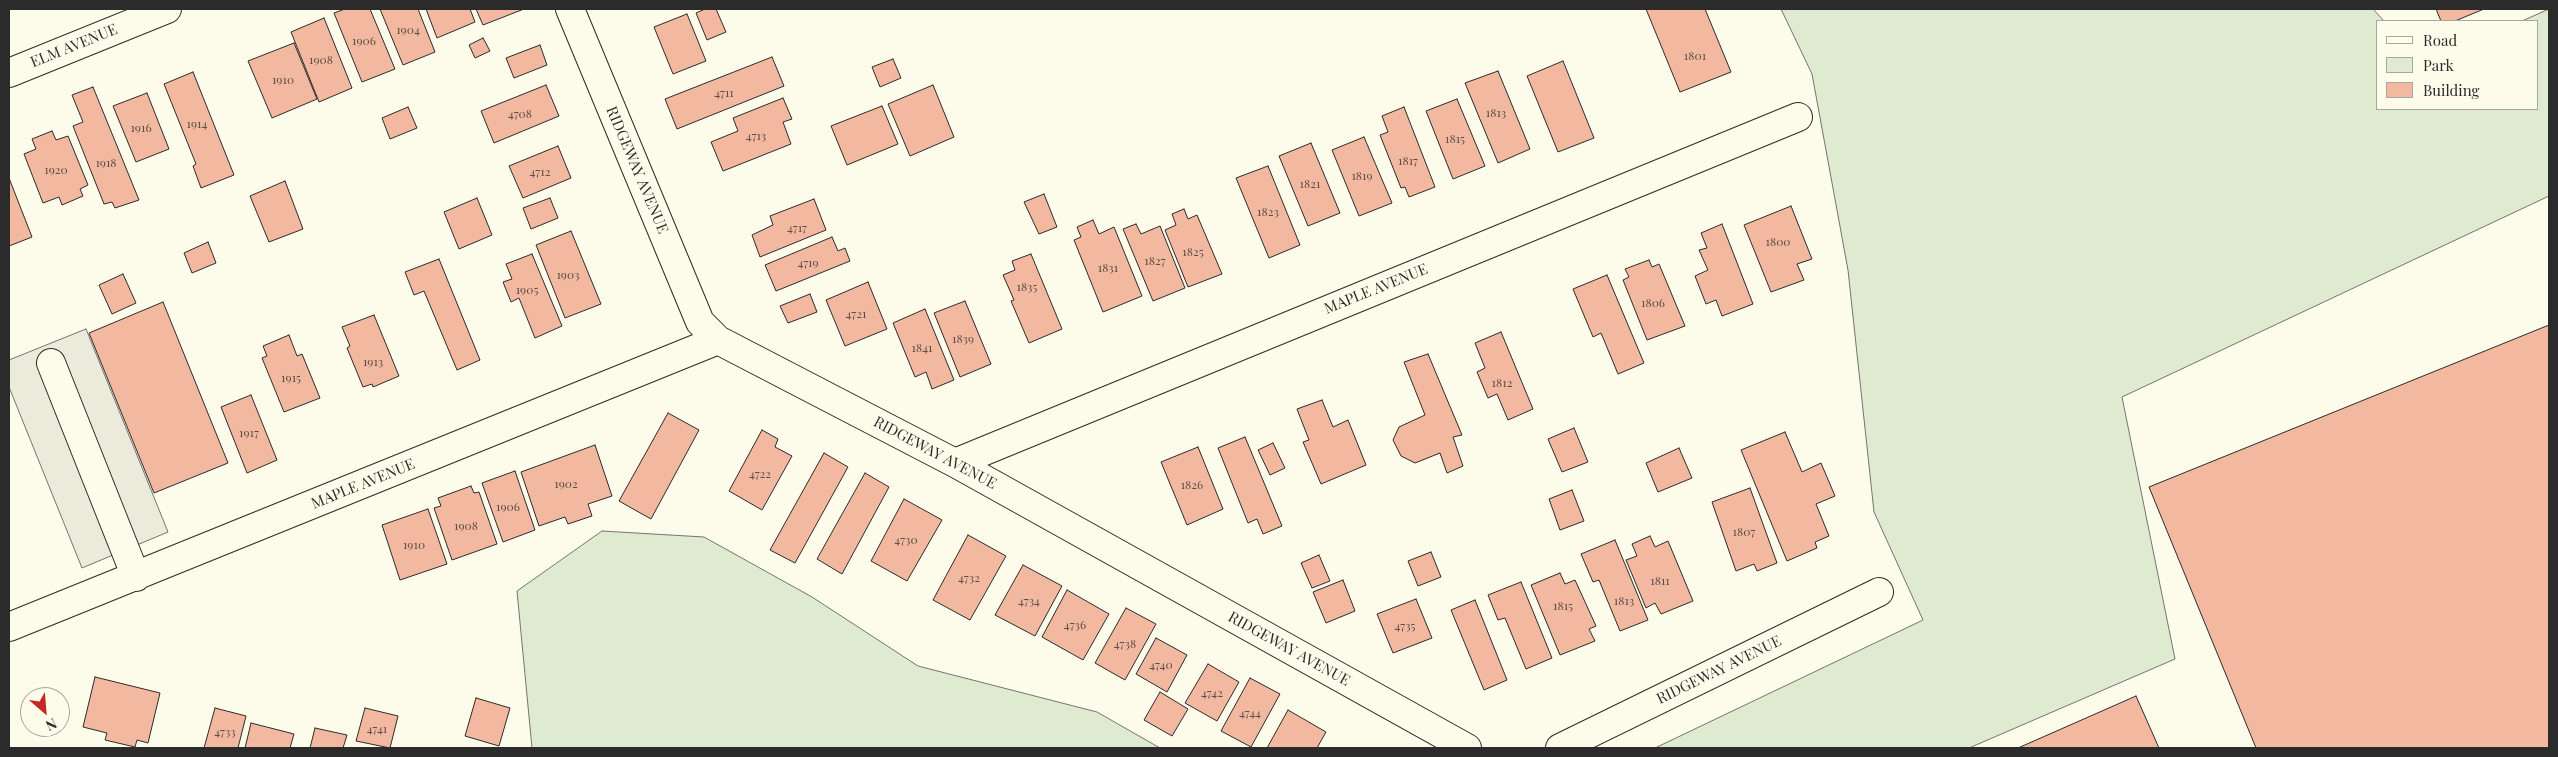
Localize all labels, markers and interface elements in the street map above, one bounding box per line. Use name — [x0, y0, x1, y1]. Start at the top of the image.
street label: ELM AVENUE — [28, 20, 120, 72]
legend — [2376, 20, 2538, 110]
house number: 1904 — [396, 23, 420, 37]
text: Road — [2423, 30, 2457, 50]
house number: 1906 — [352, 34, 376, 48]
house number: 1801 — [1684, 49, 1706, 63]
house number: 1908 — [309, 53, 333, 67]
text: Park — [2423, 55, 2454, 75]
house number: 1910 — [272, 73, 294, 87]
text: Building — [2423, 80, 2479, 100]
house number: 4711 — [714, 86, 734, 100]
street label: RIDGEWAY AVENUE — [602, 104, 672, 236]
house number: 1813 — [1486, 106, 1506, 120]
house number: 4708 — [508, 107, 532, 121]
house number: 1914 — [187, 117, 207, 131]
house number: 1916 — [130, 121, 152, 135]
house number: 4713 — [746, 129, 766, 143]
house number: 1815 — [1445, 132, 1465, 146]
house number: 1817 — [1398, 154, 1418, 168]
house number: 1918 — [95, 156, 117, 170]
house number: 1920 — [44, 163, 68, 177]
house number: 4712 — [530, 165, 550, 179]
house number: 1819 — [1351, 169, 1373, 183]
house number: 1821 — [1300, 177, 1320, 191]
house number: 1823 — [1257, 205, 1279, 219]
house number: 4717 — [787, 221, 807, 235]
house number: 1800 — [1765, 235, 1791, 249]
house number: 1825 — [1182, 245, 1204, 259]
house number: 1827 — [1144, 254, 1166, 268]
house number: 4719 — [797, 256, 819, 270]
street label: MAPLE AVENUE — [1322, 260, 1430, 318]
house number: 1831 — [1098, 261, 1118, 275]
house number: 1903 — [556, 268, 580, 282]
house number: 1835 — [1017, 280, 1037, 294]
house number: 1905 — [516, 283, 538, 297]
house number: 1806 — [1641, 296, 1665, 310]
house number: 4721 — [846, 307, 866, 321]
house number: 1839 — [952, 332, 974, 346]
house number: 1841 — [911, 341, 933, 355]
house number: 1913 — [363, 355, 383, 369]
house number: 1915 — [281, 371, 301, 385]
house number: 1812 — [1492, 376, 1512, 390]
street label: RIDGEWAY AVENUE — [870, 413, 1000, 493]
house number: 1917 — [239, 426, 259, 440]
street label: MAPLE AVENUE — [309, 455, 417, 513]
house number: 4722 — [749, 467, 771, 481]
house number: 1902 — [554, 477, 578, 491]
house number: 1826 — [1181, 478, 1203, 492]
house number: 1906 — [496, 500, 520, 514]
house number: 1908 — [454, 519, 478, 533]
house number: 1807 — [1733, 525, 1755, 539]
house number: 4730 — [894, 533, 918, 547]
house number: 1910 — [403, 538, 425, 552]
house number: 4732 — [958, 571, 980, 585]
house number: 1811 — [1650, 574, 1670, 588]
house number: 4734 — [1018, 594, 1040, 608]
house number: 1813 — [1614, 594, 1634, 608]
house number: 1815 — [1553, 599, 1573, 613]
street label: RIDGEWAY AVENUE — [1225, 608, 1353, 690]
house number: 4736 — [1064, 618, 1086, 632]
house number: 4735 — [1394, 619, 1416, 633]
street label: RIDGEWAY AVENUE — [1654, 632, 1784, 708]
house number: 4738 — [1114, 637, 1136, 651]
house number: 4740 — [1149, 658, 1173, 672]
house number: 4742 — [1201, 686, 1223, 700]
north arrow — [20, 687, 70, 737]
house number: 4744 — [1239, 706, 1261, 720]
text: N — [43, 714, 60, 736]
house number: 4741 — [367, 722, 387, 736]
house number: 4733 — [214, 725, 236, 739]

